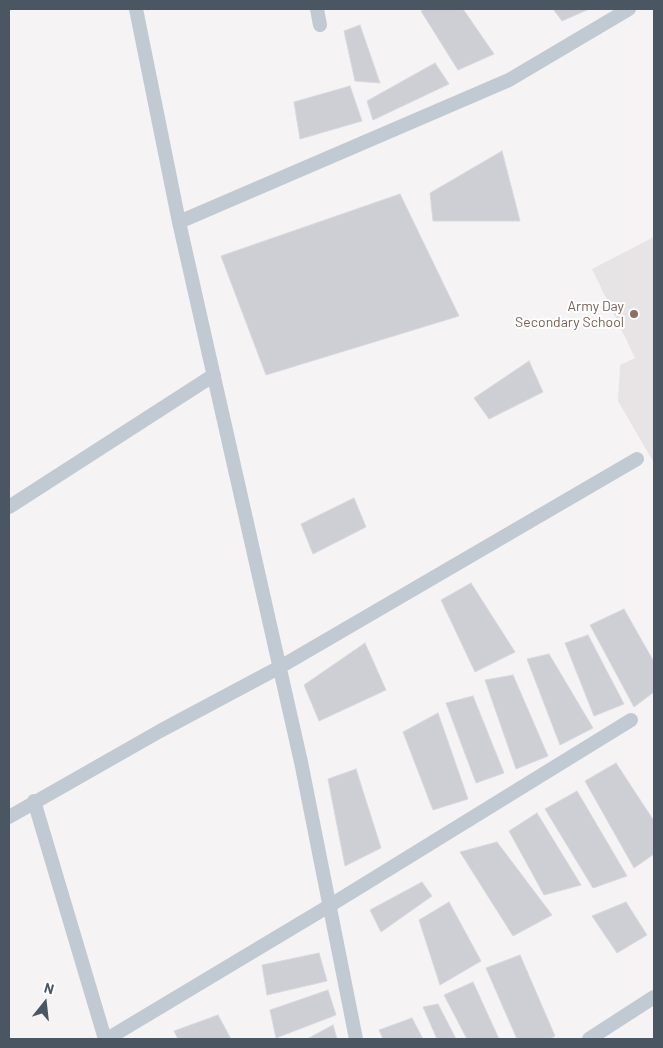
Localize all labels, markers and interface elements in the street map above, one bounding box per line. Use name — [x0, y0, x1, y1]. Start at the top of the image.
place label: Army Day Secondary School — [515, 298, 624, 331]
marker: Army Day Secondary School — [628, 308, 640, 320]
north arrow — [20, 978, 70, 1028]
text: N — [42, 979, 56, 998]

